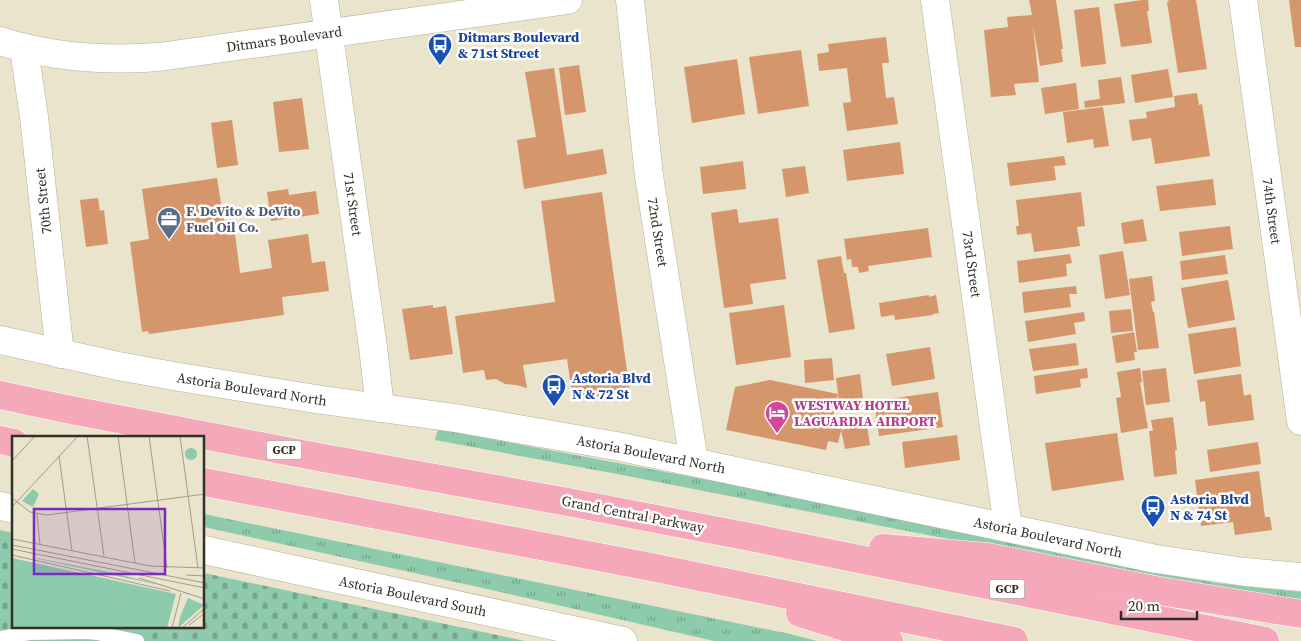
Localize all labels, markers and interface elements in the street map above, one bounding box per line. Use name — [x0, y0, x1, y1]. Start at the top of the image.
street label: Ditmars Boulevard — [225, 21, 343, 57]
place label: Ditmars Boulevard & 71st Street — [458, 27, 580, 63]
bus stop icon: Ditmars Boulevard & 71st Street — [427, 32, 453, 66]
street label: 70th Street — [30, 166, 56, 235]
street label: 71st Street — [339, 171, 367, 238]
street label: 74th Street — [1257, 177, 1287, 246]
street label: 72nd Street — [643, 196, 673, 269]
place label: F. DeVito & DeVito Fuel Oil Co. — [186, 201, 301, 237]
office icon: F. DeVito & DeVito Fuel Oil Co. — [156, 206, 182, 240]
street label: 73rd Street — [957, 229, 987, 299]
street label: Astoria Boulevard North — [176, 367, 328, 411]
place label: Astoria Blvd N & 72 St — [572, 368, 651, 404]
bus stop icon: Astoria Blvd N & 72 St — [541, 373, 567, 407]
place label: WESTWAY HOTEL LAGUARDIA AIRPORT — [794, 395, 936, 431]
hotel icon: WESTWAY HOTEL LAGUARDIA AIRPORT — [764, 400, 790, 434]
street label: Astoria Boulevard North — [575, 430, 727, 478]
inset map — [12, 436, 205, 628]
road number: GCP — [266, 440, 302, 460]
place label: Astoria Blvd N & 74 St — [1170, 489, 1249, 525]
street label: Grand Central Parkway — [560, 490, 707, 538]
bus stop icon: Astoria Blvd N & 74 St — [1140, 494, 1166, 528]
street label: Astoria Boulevard North — [972, 511, 1124, 563]
street label: Astoria Boulevard South — [337, 571, 489, 621]
road number: GCP — [990, 580, 1024, 598]
scale bar — [1121, 588, 1197, 620]
text: 20 m — [1128, 595, 1160, 616]

